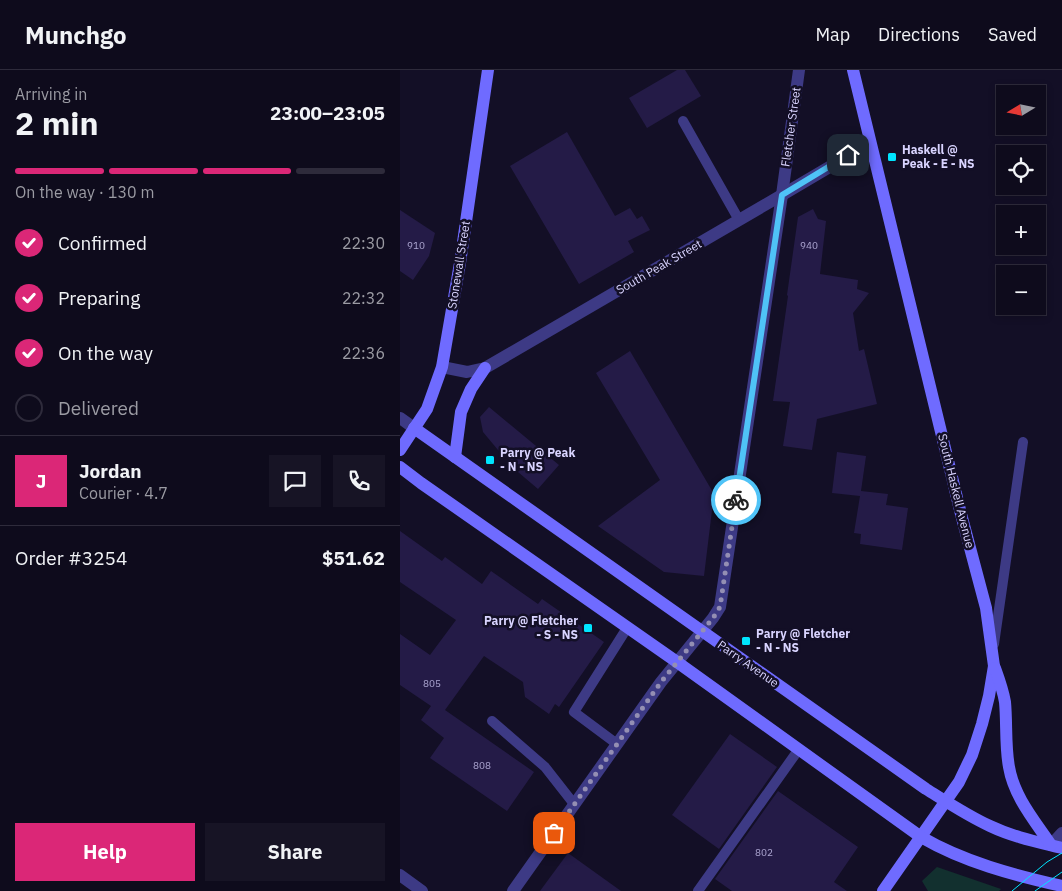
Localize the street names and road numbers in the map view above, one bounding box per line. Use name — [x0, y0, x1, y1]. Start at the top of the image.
street label: Fletcher Street — [777, 86, 804, 168]
street label: Stonewall Street — [444, 220, 473, 310]
street label: South Peak Street — [613, 236, 704, 297]
street label: South Haskell Avenue — [935, 432, 978, 550]
street label: Parry Avenue — [715, 637, 782, 690]

